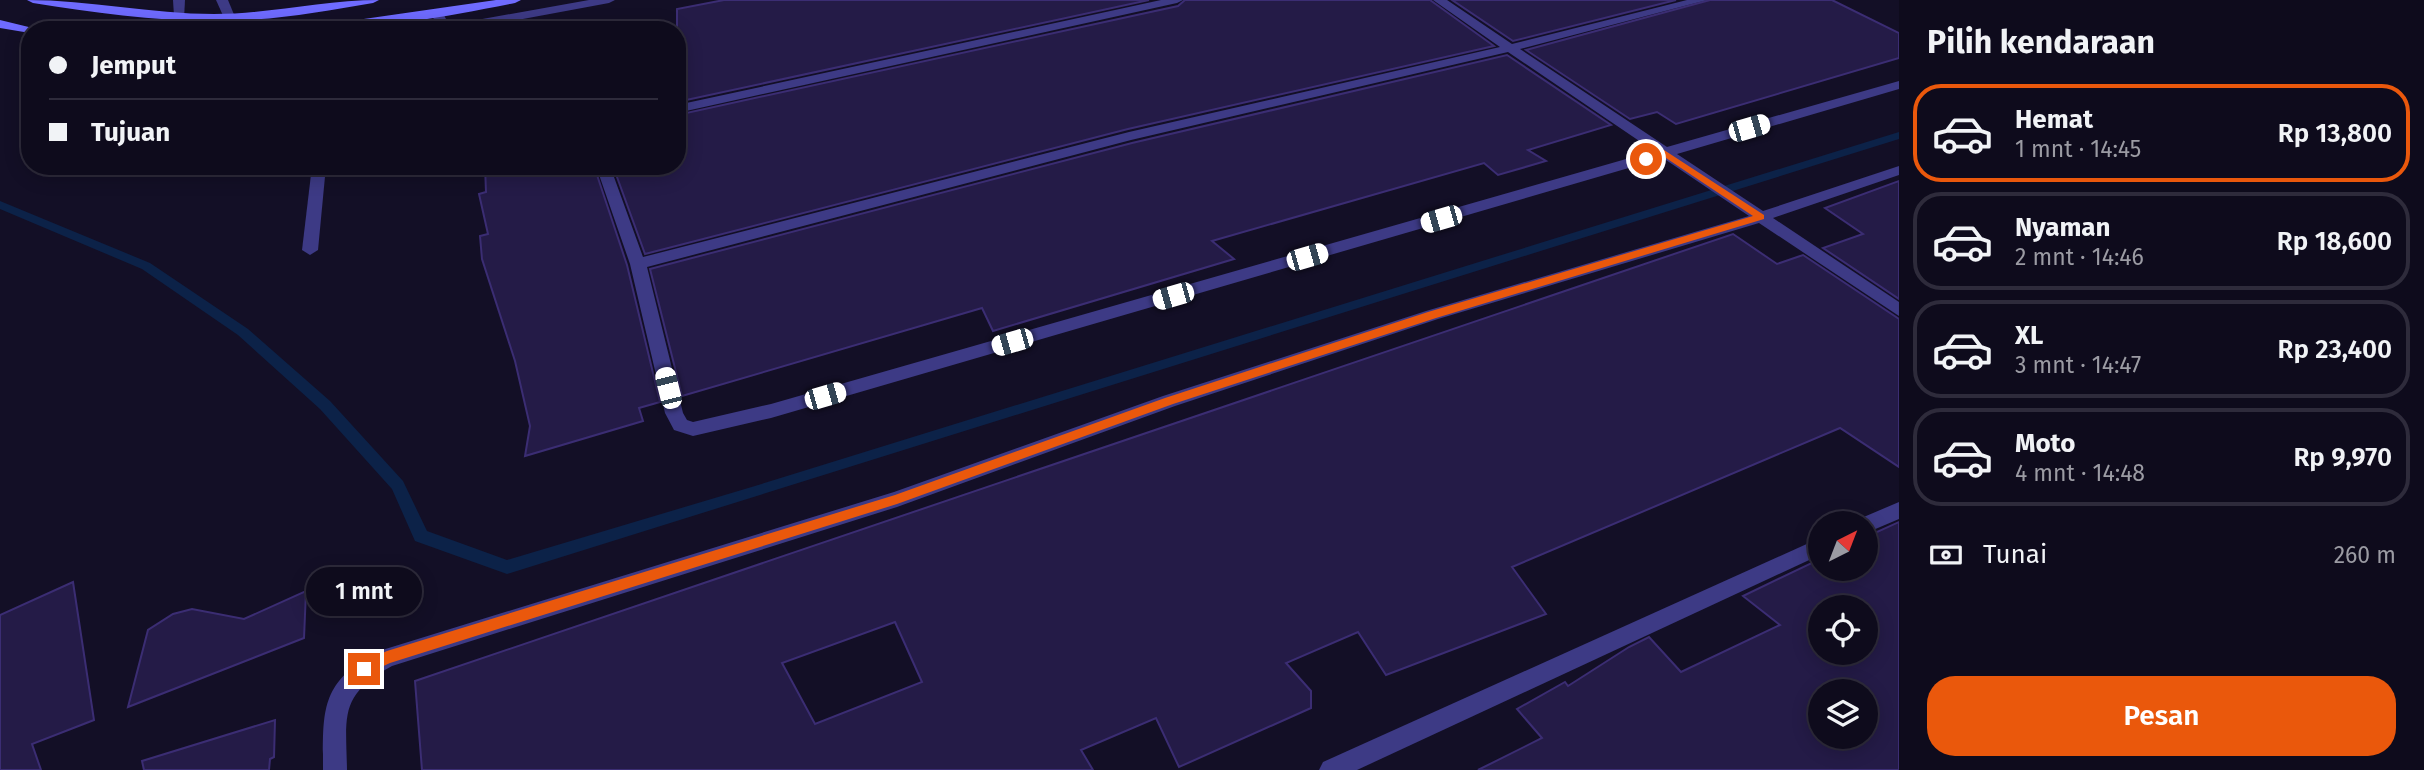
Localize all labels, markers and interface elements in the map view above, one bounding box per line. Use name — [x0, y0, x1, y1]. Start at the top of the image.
text: Pilih kendaraan — [1927, 23, 2155, 61]
text: Jemput — [91, 50, 176, 81]
icon: car — [1931, 102, 1994, 165]
text: Hemat — [2015, 104, 2093, 135]
car — [1726, 112, 1773, 144]
text: Tujuan — [91, 117, 170, 148]
text: Rp 13,800 — [2278, 118, 2392, 149]
text: 1 mnt · 14:45 — [2015, 135, 2141, 163]
route start — [1630, 143, 1662, 175]
car — [1418, 203, 1465, 235]
icon: car — [1931, 210, 1994, 273]
text: Nyaman — [2015, 212, 2111, 243]
text: Rp 18,600 — [2277, 226, 2392, 257]
car — [1284, 241, 1331, 273]
text: 2 mnt · 14:46 — [2015, 243, 2144, 271]
car — [1150, 280, 1197, 312]
icon: car — [1931, 318, 1994, 381]
text: XL — [2015, 320, 2043, 351]
car — [989, 326, 1036, 358]
text: Rp 23,400 — [2277, 334, 2392, 365]
text: 3 mnt · 14:47 — [2015, 351, 2141, 379]
car — [653, 365, 684, 411]
car — [802, 380, 849, 412]
icon: car — [1931, 426, 1994, 489]
text: Moto — [2015, 428, 2075, 459]
text: Rp 9,970 — [2293, 442, 2392, 473]
text: 4 mnt · 14:48 — [2015, 459, 2145, 487]
north arrow — [1808, 511, 1878, 581]
map controls — [1808, 511, 1878, 749]
icon: cash — [1927, 536, 1965, 574]
text: Tunai — [1983, 539, 2047, 570]
text: 260 m — [2334, 541, 2396, 569]
callout: 1 mnt — [306, 568, 422, 616]
text: 1 mnt — [335, 577, 393, 605]
button: locate — [1808, 595, 1878, 665]
route end — [348, 653, 380, 685]
button: Pesan — [1927, 676, 2396, 756]
button: layers — [1808, 679, 1878, 749]

